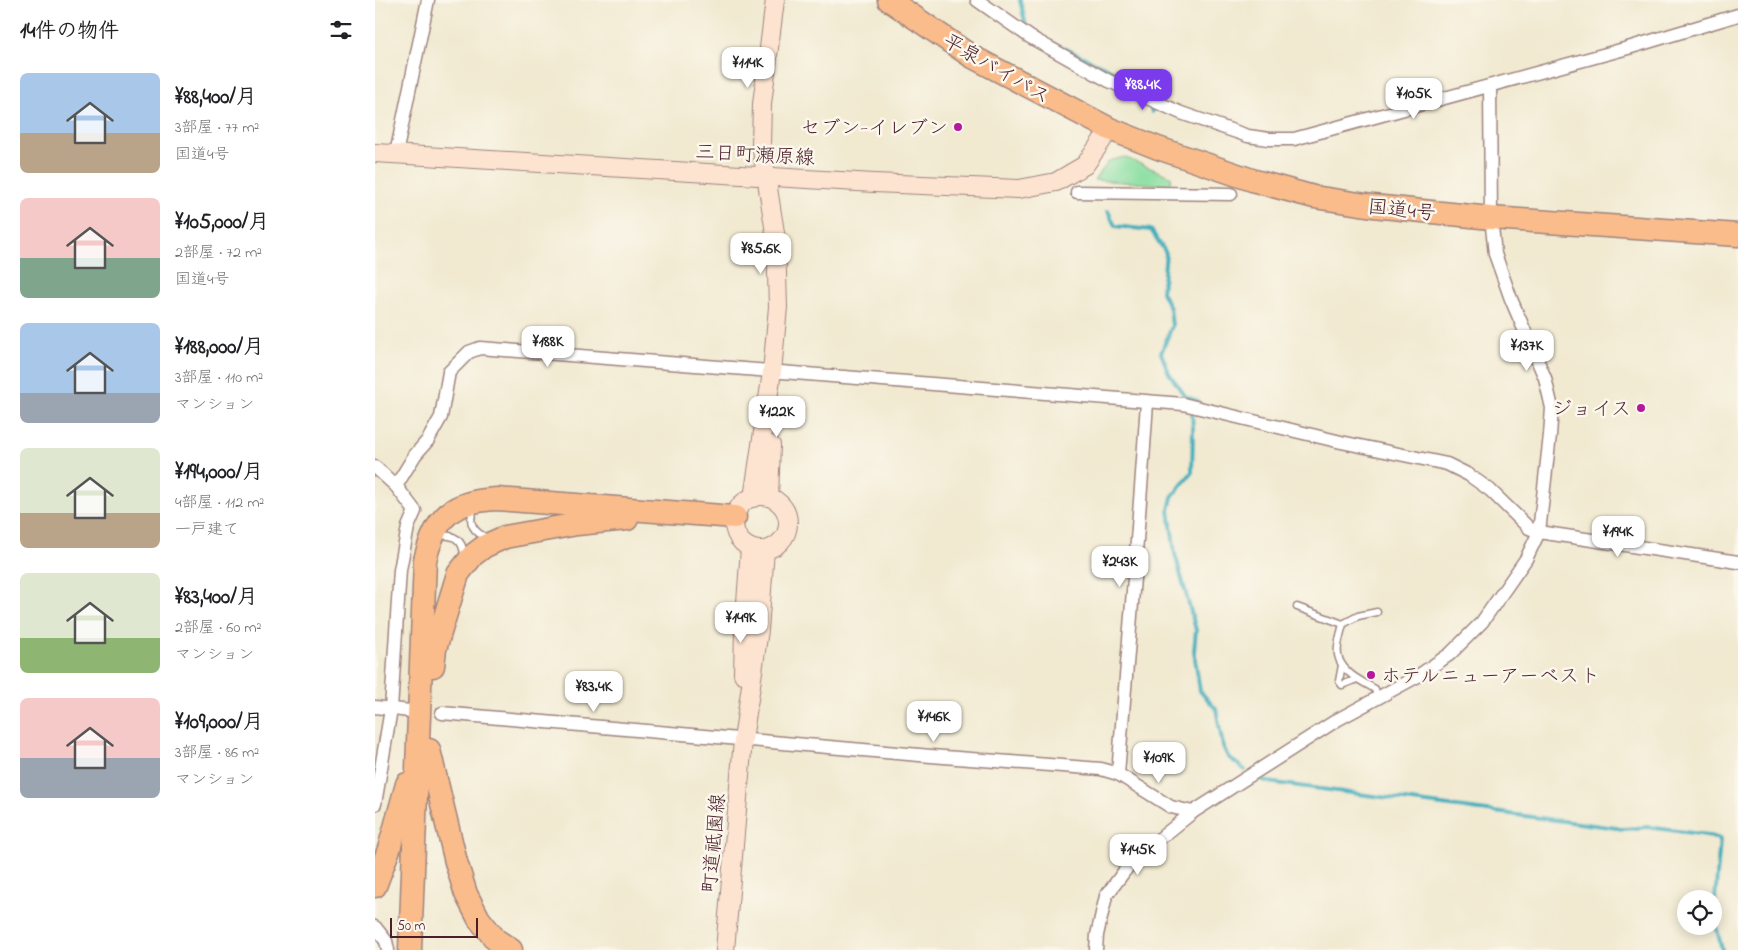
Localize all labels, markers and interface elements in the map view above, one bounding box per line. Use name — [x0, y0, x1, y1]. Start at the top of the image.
icon: filters — [327, 16, 355, 44]
text: 14件の物件 — [20, 17, 119, 47]
street label: 平泉バイパス — [937, 28, 1055, 113]
pin: ¥114K — [713, 46, 783, 89]
text: ¥114K — [733, 51, 763, 75]
pin: ¥88.4K — [1102, 68, 1184, 111]
text: ¥88.4K — [1125, 73, 1161, 97]
pin: ¥105K — [1379, 78, 1449, 120]
text: ¥105K — [1396, 82, 1432, 106]
text: ¥88,400/月 — [175, 83, 257, 113]
icon: home — [60, 93, 120, 153]
place label: セブン-イレブン — [801, 115, 948, 144]
text: 3部屋 · 77 m² — [175, 116, 259, 140]
marker: セブン-イレブン — [952, 121, 964, 133]
street label: 三日町瀬原線 — [694, 139, 816, 174]
text: 国道4号 — [175, 143, 230, 167]
street label: 国道4号 — [1366, 193, 1437, 229]
text: ¥105,000/月 — [175, 208, 269, 238]
icon: home — [60, 218, 120, 278]
pin: ¥85.6K — [720, 232, 802, 275]
text: ¥85.6K — [741, 237, 781, 261]
text: 2部屋 · 72 m² — [175, 241, 262, 265]
text: 国道4号 — [175, 268, 230, 292]
pin: ¥188K — [513, 326, 583, 368]
text: ¥188K — [532, 330, 564, 354]
pin: ¥137K — [1492, 330, 1562, 372]
text: ¥188,000/月 — [175, 333, 264, 363]
text: ¥137K — [1511, 334, 1543, 358]
icon: home — [60, 343, 120, 403]
text: 3部屋 · 110 m² — [175, 366, 263, 390]
text: マンション — [175, 393, 254, 417]
pin: ¥122K — [742, 396, 812, 438]
place label: ジョイス — [1552, 396, 1631, 425]
text: ¥122K — [760, 400, 795, 424]
marker: ジョイス — [1635, 402, 1647, 414]
text: ¥194,000/月 — [175, 458, 263, 488]
icon: home — [60, 468, 120, 528]
text: 4部屋 · 112 m² — [175, 491, 264, 515]
pin: ¥194K — [1583, 516, 1653, 558]
text: 一戸建て — [175, 518, 239, 542]
text: ¥194K — [1603, 520, 1633, 544]
pin: ¥243K — [1085, 546, 1155, 588]
text: ¥243K — [1102, 550, 1138, 574]
text: ¥83,400/月 — [175, 583, 258, 613]
icon: home — [60, 593, 120, 653]
pin: ¥149K — [706, 602, 776, 644]
text: ¥149K — [726, 606, 756, 630]
text: 2部屋 · 60 m² — [175, 616, 261, 640]
text: マンション — [175, 643, 254, 667]
place label: ホテルニューアーベスト — [1381, 663, 1601, 692]
marker: ホテルニューアーベスト — [1365, 669, 1377, 681]
pin: ¥83.4K — [553, 670, 635, 713]
text: ¥83.4K — [576, 675, 612, 699]
pin: ¥146K — [899, 700, 969, 743]
text: ¥146K — [918, 705, 950, 729]
text: ¥109,000/月 — [175, 708, 264, 738]
icon: home — [60, 718, 120, 778]
text: 3部屋 · 86 m² — [175, 741, 259, 765]
pin: ¥109K — [1124, 742, 1194, 784]
text: ¥109K — [1144, 746, 1174, 770]
text: マンション — [175, 768, 254, 792]
street label: 町道祗園線 — [697, 792, 734, 894]
pin: ¥145K — [1103, 834, 1173, 876]
text: ¥145K — [1121, 838, 1155, 862]
map controls — [1677, 890, 1722, 935]
button: locate — [1677, 890, 1722, 935]
scale bar — [390, 915, 477, 938]
text: 50 m — [397, 916, 425, 937]

